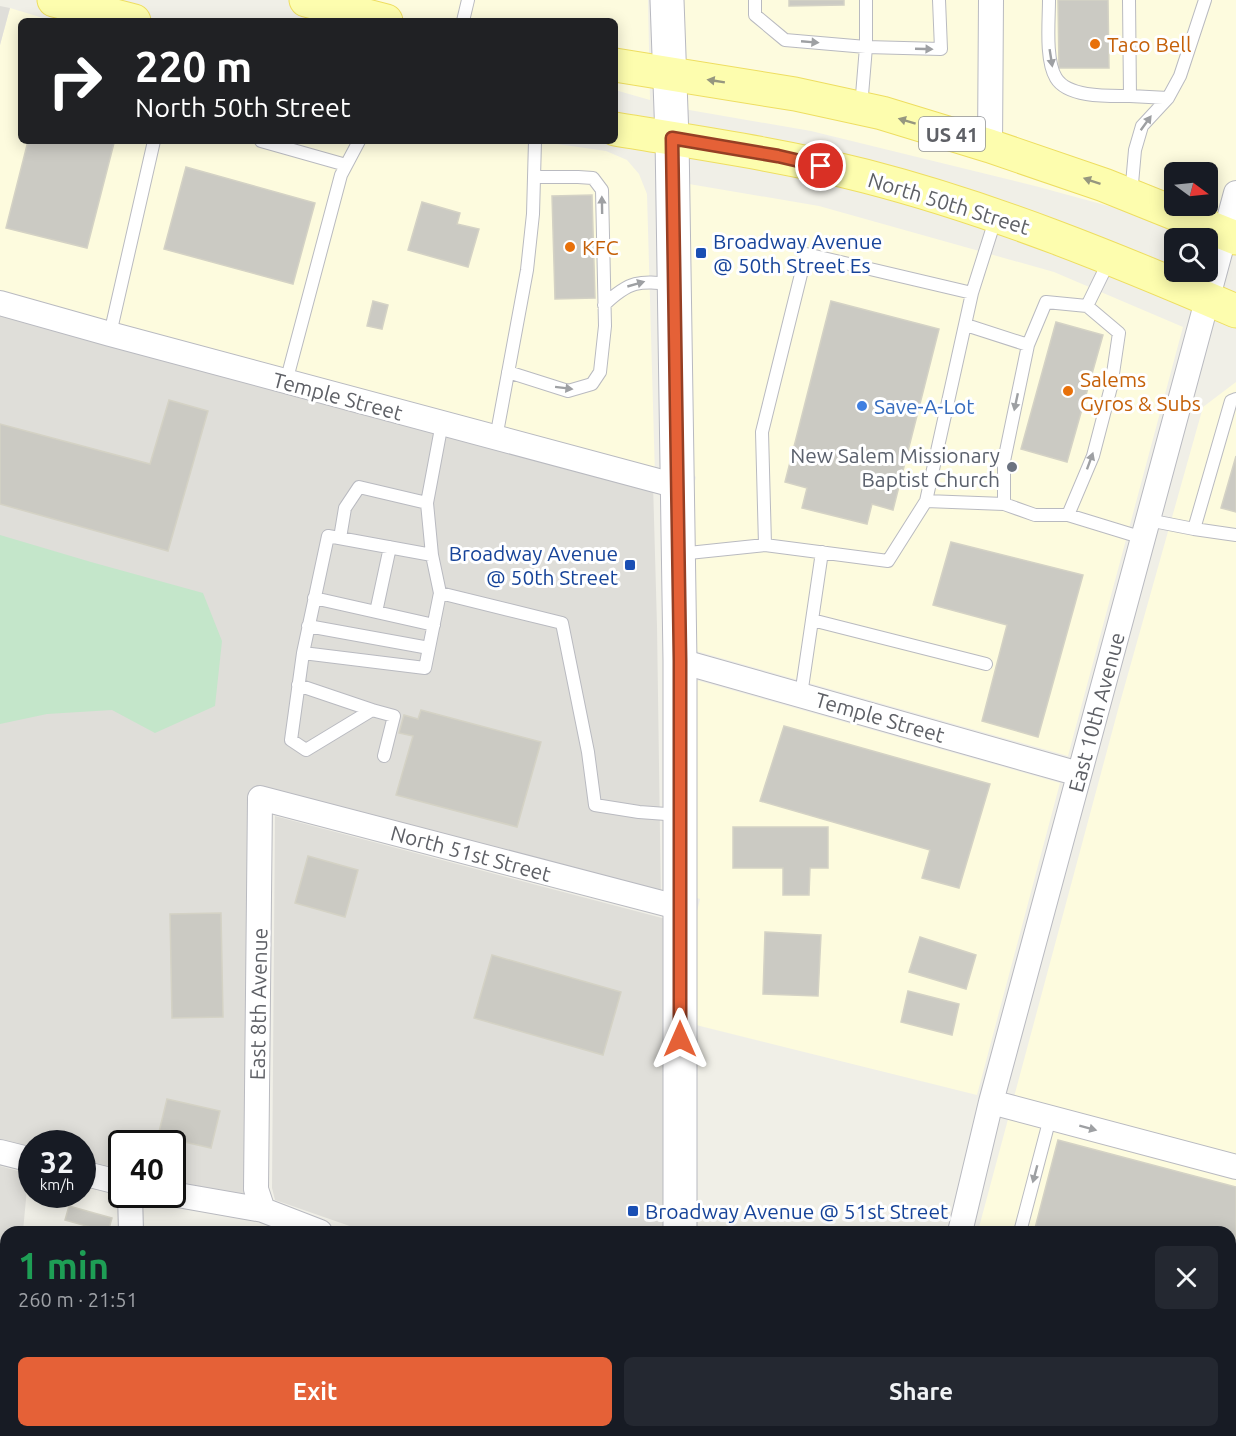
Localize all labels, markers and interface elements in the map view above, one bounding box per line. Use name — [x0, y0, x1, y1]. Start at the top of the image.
place label: Taco Bell — [1107, 32, 1191, 56]
one-way arrow — [801, 37, 820, 47]
marker: Taco Bell — [1088, 37, 1102, 51]
icon: right — [36, 42, 114, 120]
text: 220 m — [135, 43, 252, 90]
one-way arrow — [915, 44, 934, 53]
one-way arrow — [1047, 49, 1056, 68]
one-way arrow — [707, 76, 726, 85]
text: North 50th Street — [135, 92, 351, 122]
one-way arrow — [898, 116, 916, 125]
one-way arrow — [1140, 116, 1152, 132]
road number: US 41 — [919, 117, 985, 151]
pin — [795, 140, 846, 191]
icon: arrive — [804, 149, 837, 182]
north arrow — [1164, 162, 1218, 216]
map controls — [1164, 162, 1218, 282]
street label: North 50th Street — [865, 167, 1033, 239]
one-way arrow — [1083, 176, 1101, 186]
one-way arrow — [598, 195, 607, 214]
button: search — [1164, 228, 1218, 282]
place label: Broadway Avenue @ 50th Street Es — [713, 229, 882, 277]
place label: KFC — [582, 235, 619, 259]
marker: KFC — [563, 240, 577, 254]
marker: Broadway Avenue @ 50th Street Es — [694, 246, 708, 260]
one-way arrow — [627, 279, 645, 289]
street label: Temple Street — [271, 367, 405, 425]
place label: Salems Gyros & Subs — [1080, 367, 1201, 415]
one-way arrow — [555, 383, 574, 392]
marker: Salems Gyros & Subs — [1061, 384, 1075, 398]
one-way arrow — [1011, 393, 1020, 412]
place label: Save-A-Lot — [874, 394, 975, 418]
marker: Save-A-Lot — [855, 399, 869, 413]
place label: New Salem Missionary Baptist Church — [790, 443, 1000, 491]
one-way arrow — [1086, 452, 1096, 470]
marker: New Salem Missionary Baptist Church — [1005, 460, 1019, 474]
place label: Broadway Avenue @ 50th Street — [449, 541, 618, 589]
marker: Broadway Avenue @ 50th Street — [623, 558, 637, 572]
street label: East 10th Avenue — [1063, 630, 1129, 794]
street label: Temple Street — [813, 687, 947, 747]
street label: North 51st Street — [388, 820, 554, 886]
street label: East 8th Avenue — [245, 928, 271, 1080]
position arrow — [648, 1007, 712, 1071]
one-way arrow — [1080, 1124, 1098, 1133]
speed limit sign: 40 — [108, 1130, 186, 1208]
text: 32 — [40, 1145, 74, 1179]
one-way arrow — [1029, 1165, 1039, 1183]
text: km/h — [40, 1176, 74, 1193]
place label: Broadway Avenue @ 51st Street — [645, 1199, 948, 1223]
marker: Broadway Avenue @ 51st Street — [626, 1204, 640, 1218]
text: 1 min — [18, 1245, 109, 1286]
button: close — [1155, 1246, 1218, 1309]
text: 260 m · 21:51 — [18, 1288, 138, 1311]
button: Exit — [18, 1357, 612, 1426]
button: Share — [624, 1357, 1218, 1426]

